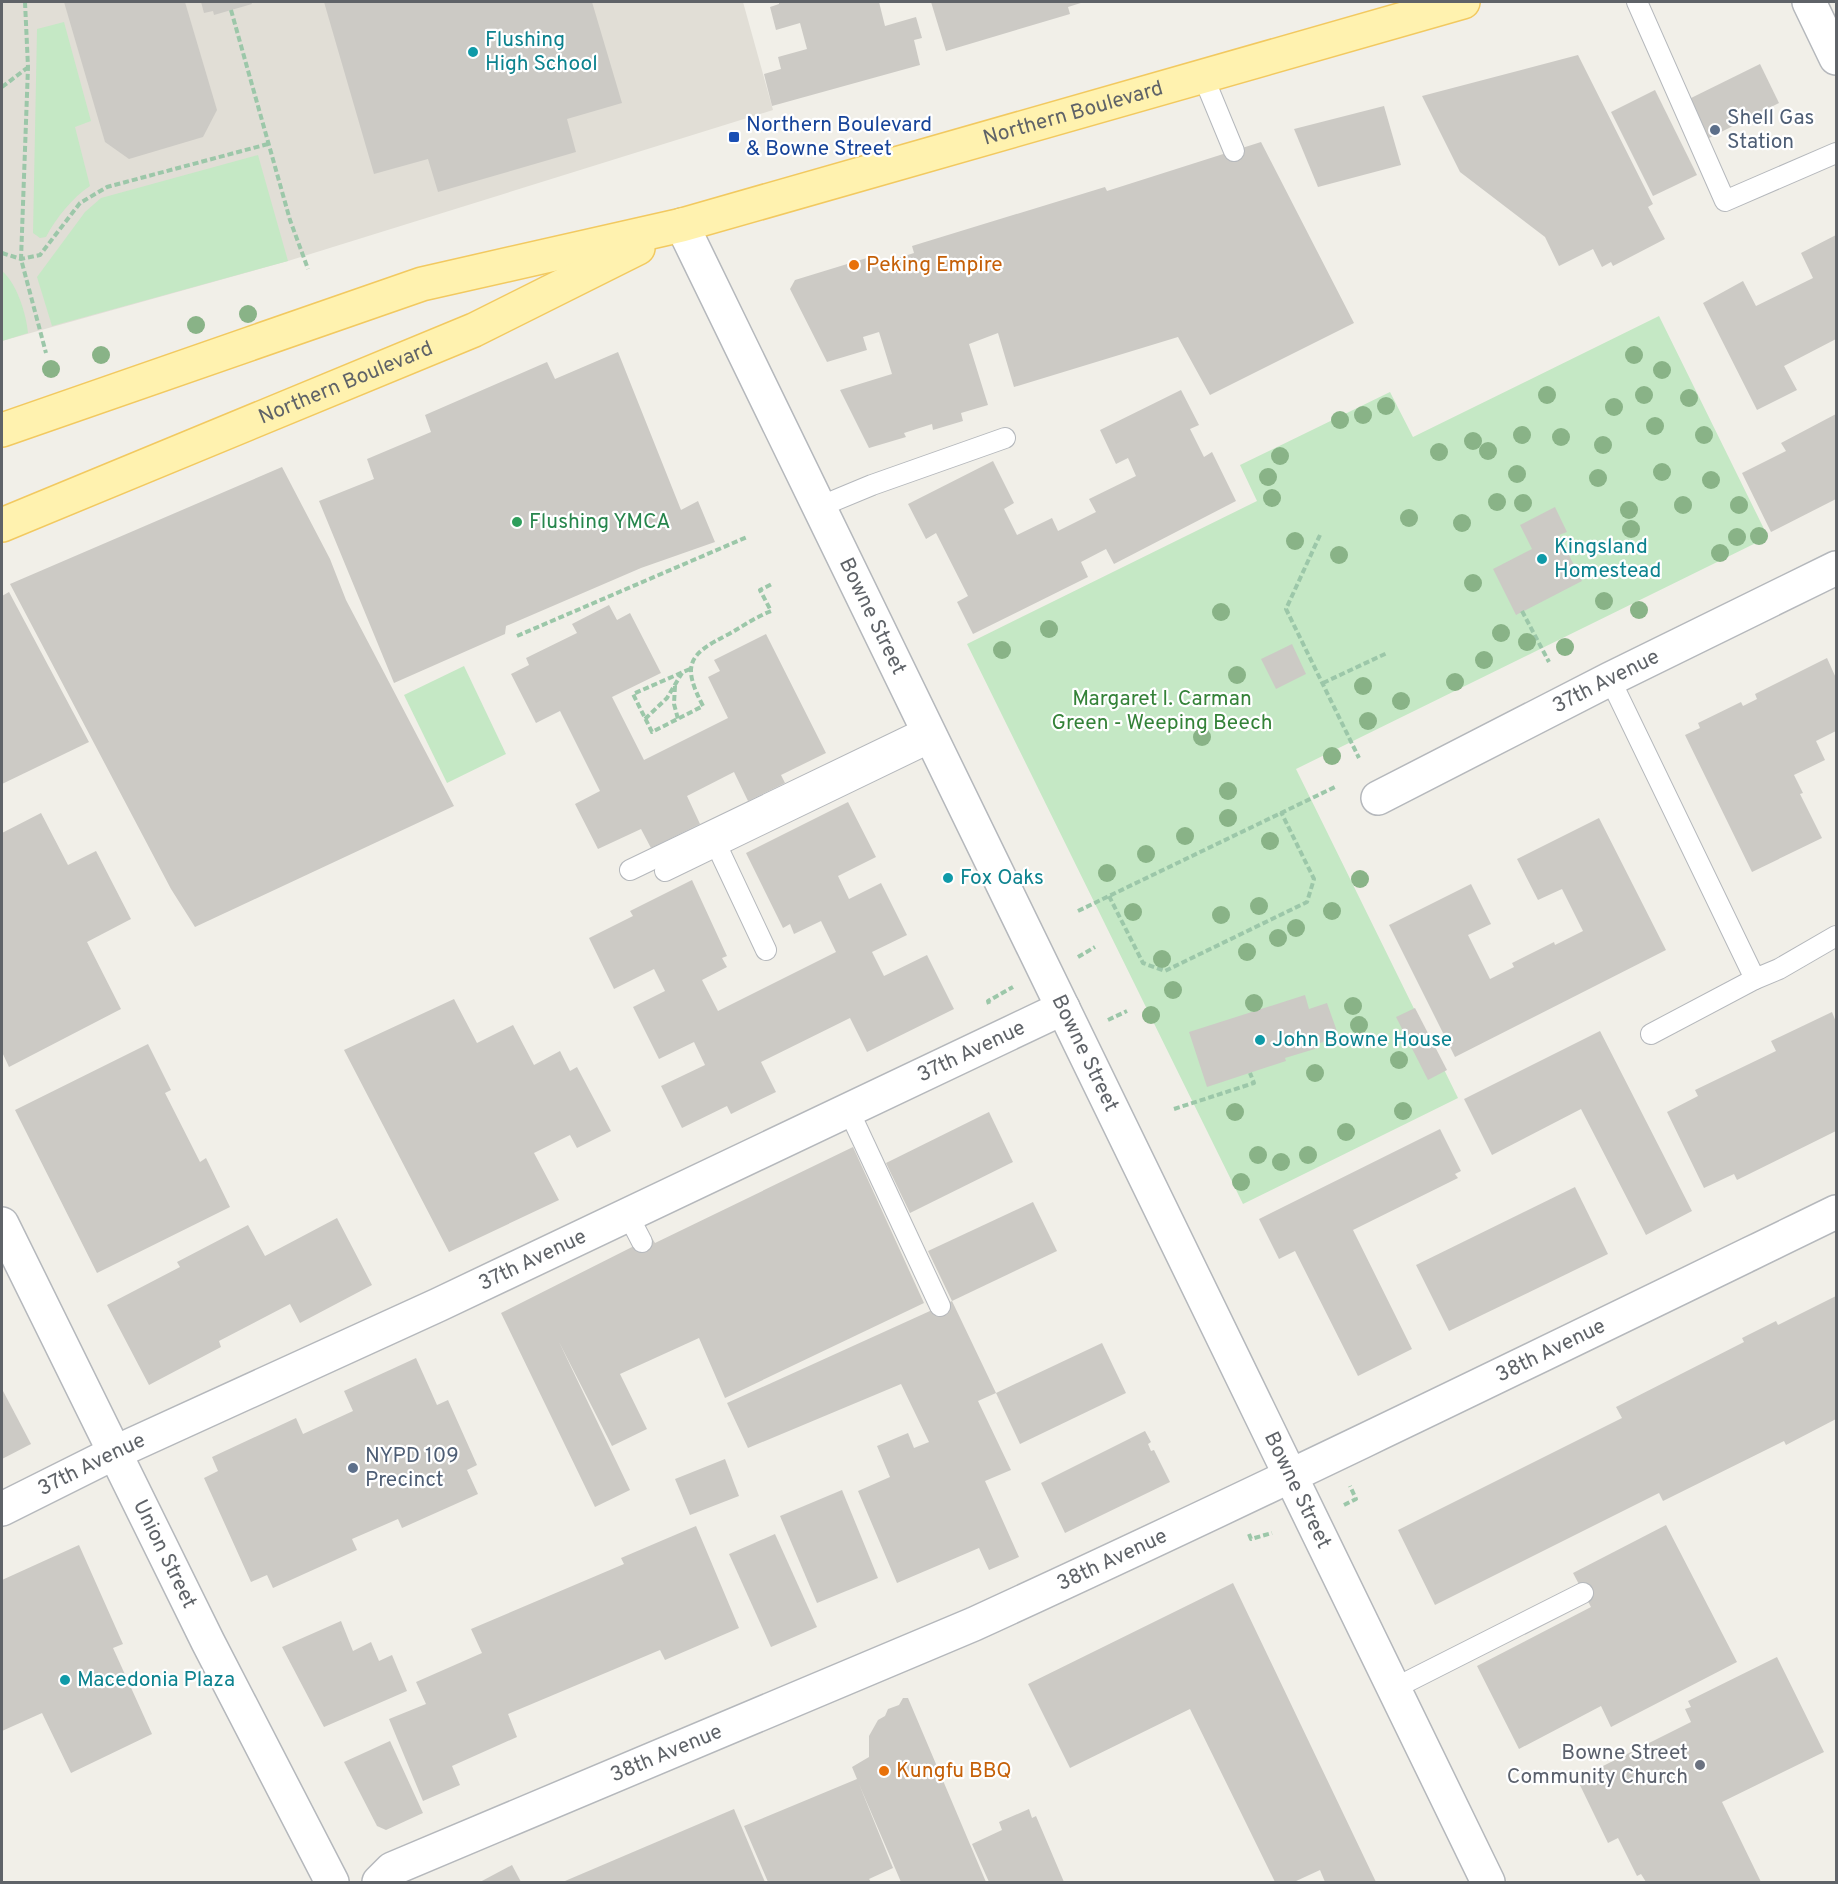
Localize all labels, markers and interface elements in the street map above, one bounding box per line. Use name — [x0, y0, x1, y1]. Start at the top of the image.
place label: Flushing High School — [485, 27, 598, 78]
marker: Flushing High School — [466, 45, 480, 59]
street label: Northern Boulevard — [980, 75, 1166, 152]
place label: Shell Gas Station — [1727, 105, 1814, 156]
place label: Northern Boulevard & Bowne Street — [746, 112, 932, 163]
marker: Shell Gas Station — [1708, 123, 1722, 137]
marker: Northern Boulevard & Bowne Street — [727, 130, 741, 144]
place label: Peking Empire — [866, 252, 1003, 279]
marker: Peking Empire — [847, 258, 861, 272]
street label: Northern Boulevard — [255, 335, 437, 431]
place label: Flushing YMCA — [529, 509, 671, 536]
marker: Flushing YMCA — [510, 515, 524, 529]
place label: Kingsland Homestead — [1554, 534, 1661, 585]
marker: Kingsland Homestead — [1535, 552, 1549, 566]
street label: Bowne Street — [832, 553, 912, 679]
street label: 37th Avenue — [1548, 643, 1664, 720]
park label: Margaret I. Carman Green - Weeping Beech — [1051, 686, 1273, 737]
place label: Fox Oaks — [960, 865, 1044, 892]
marker: Fox Oaks — [941, 871, 955, 885]
street label: Bowne Street — [1045, 990, 1125, 1116]
street label: 37th Avenue — [913, 1014, 1030, 1089]
place label: John Bowne House — [1272, 1027, 1452, 1054]
marker: John Bowne House — [1253, 1033, 1267, 1047]
street label: 37th Avenue — [474, 1223, 591, 1297]
street label: 38th Avenue — [1491, 1313, 1610, 1389]
street label: 37th Avenue — [33, 1427, 150, 1502]
street label: Bowne Street — [1258, 1427, 1337, 1553]
place label: NYPD 109 Precinct — [365, 1443, 459, 1494]
marker: NYPD 109 Precinct — [346, 1461, 360, 1475]
street label: Union Street — [127, 1495, 203, 1613]
street label: 38th Avenue — [1053, 1523, 1172, 1597]
place label: Macedonia Plaza — [77, 1667, 235, 1694]
marker: Macedonia Plaza — [58, 1673, 72, 1687]
street label: 38th Avenue — [606, 1718, 726, 1789]
place label: Bowne Street Community Church — [1507, 1740, 1688, 1791]
place label: Kungfu BBQ — [896, 1758, 1012, 1785]
marker: Bowne Street Community Church — [1693, 1758, 1707, 1772]
marker: Kungfu BBQ — [877, 1764, 891, 1778]

